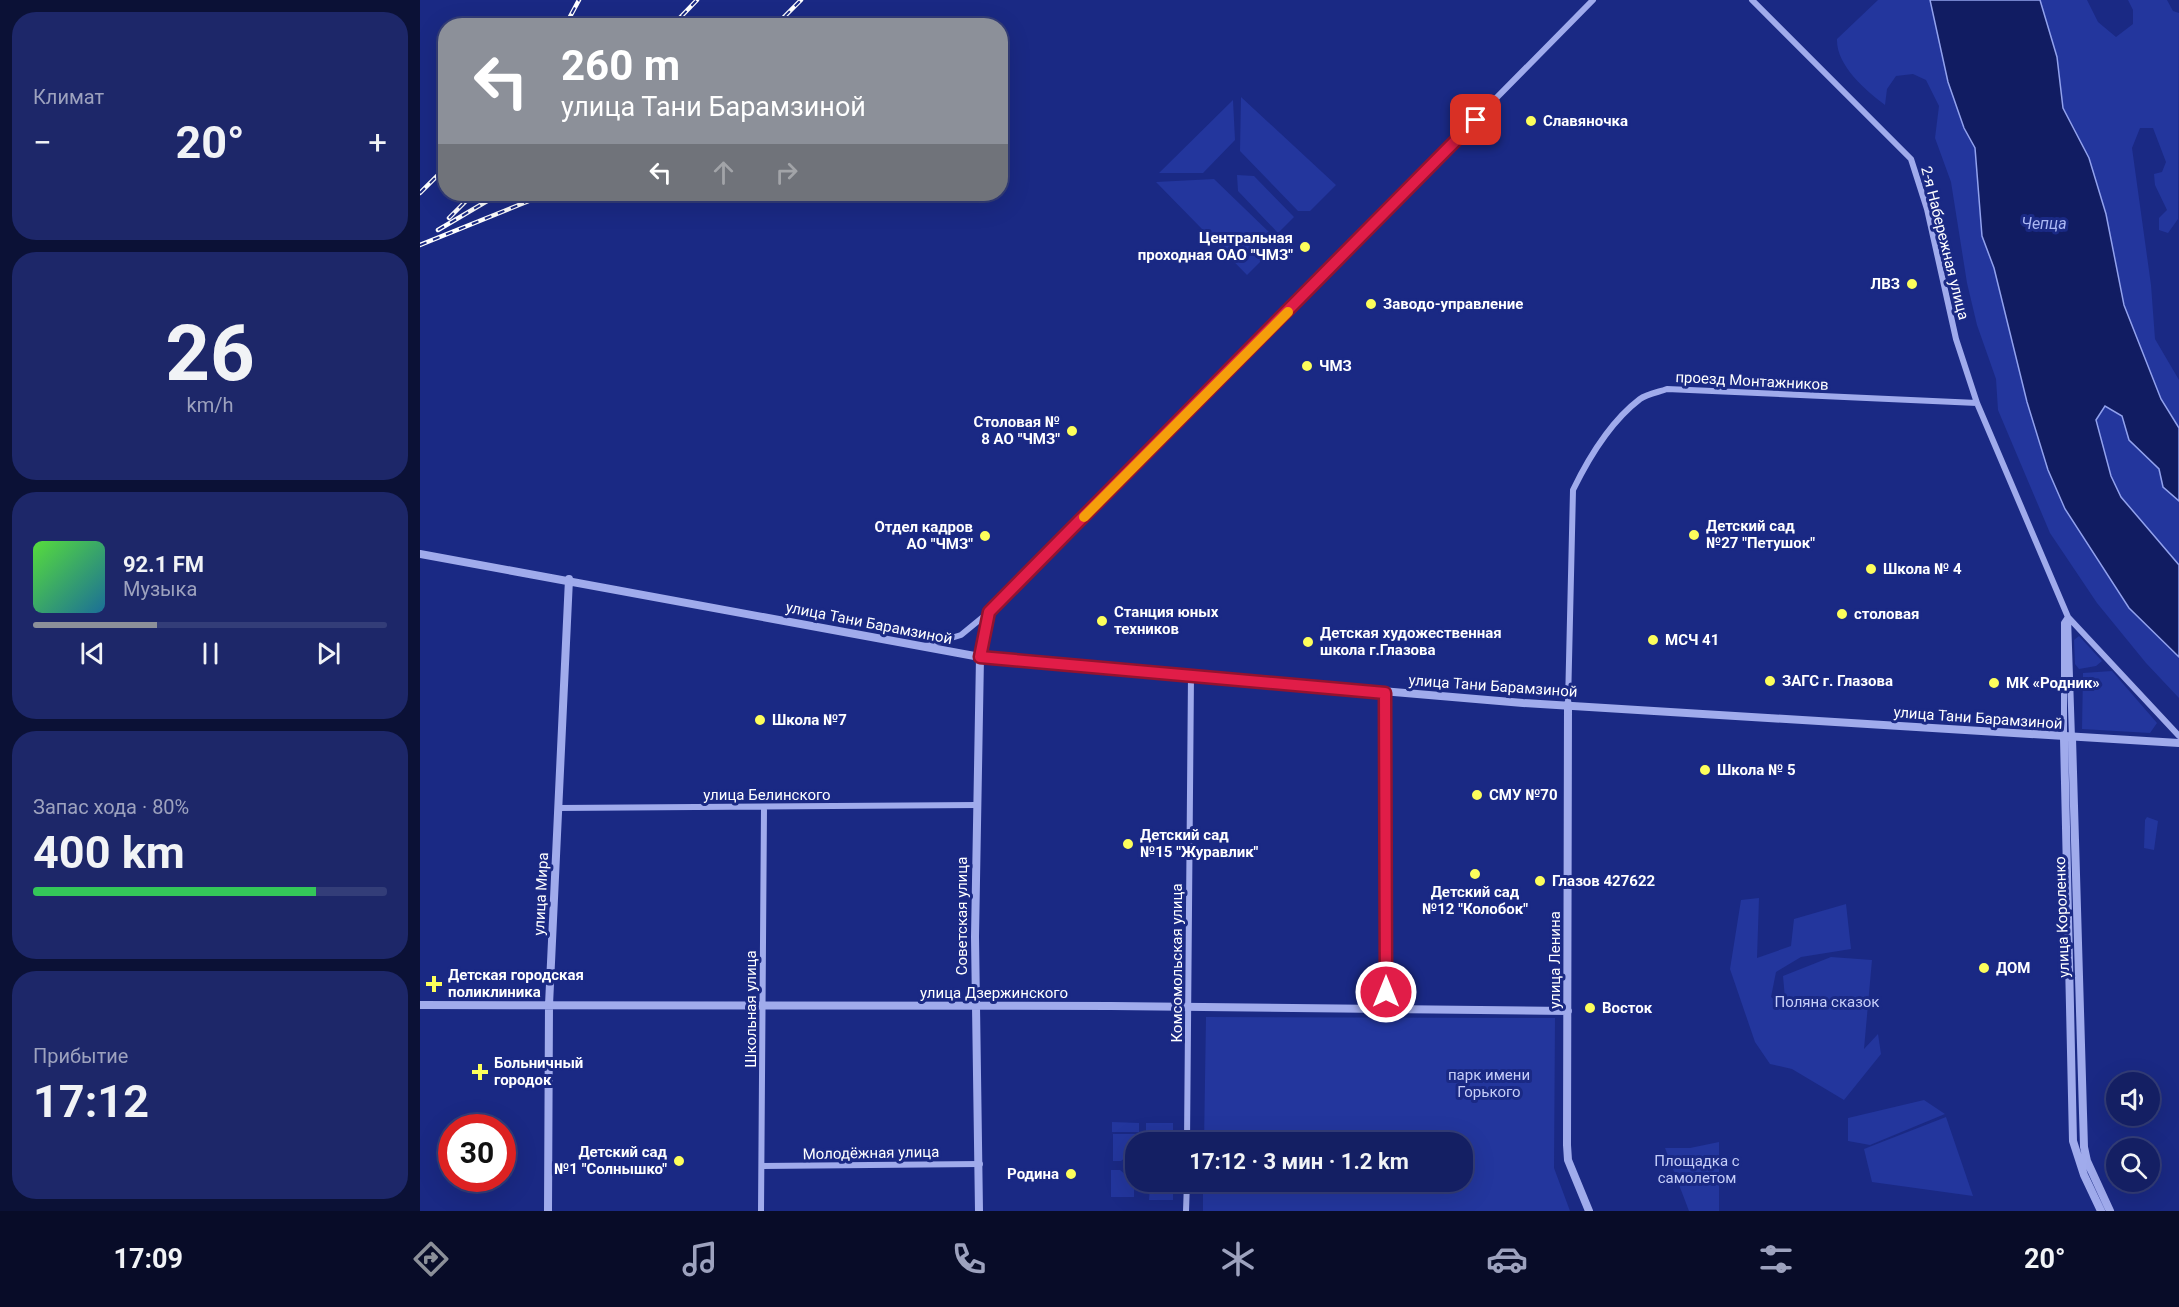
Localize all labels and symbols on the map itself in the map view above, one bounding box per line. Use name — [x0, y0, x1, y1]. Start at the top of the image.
pin — [1450, 94, 1501, 145]
place label: Славяночка — [1543, 112, 1628, 130]
marker: Славяночка — [1524, 114, 1538, 128]
street label: 2-я Набережная улица — [1917, 164, 1973, 322]
water label: Чепца — [2021, 214, 2067, 233]
place label: Центральная проходная ОАО "ЧМЗ" — [1138, 229, 1293, 264]
marker: Центральная проходная ОАО "ЧМЗ" — [1298, 240, 1312, 254]
place label: ЛВЗ — [1871, 275, 1900, 293]
marker: ЛВЗ — [1905, 277, 1919, 291]
place label: Заводо-управление — [1383, 295, 1523, 313]
marker: Заводо-управление — [1364, 297, 1378, 311]
place label: ЧМЗ — [1319, 357, 1352, 375]
marker: ЧМЗ — [1300, 359, 1314, 373]
street label: проезд Монтажников — [1675, 368, 1829, 394]
place label: Столовая № 8 АО "ЧМЗ" — [974, 413, 1060, 448]
marker: Столовая № 8 АО "ЧМЗ" — [1065, 424, 1079, 438]
place label: Детский сад №27 "Петушок" — [1706, 517, 1815, 552]
place label: Отдел кадров АО "ЧМЗ" — [874, 518, 973, 553]
marker: Детский сад №27 "Петушок" — [1687, 528, 1701, 542]
marker: Отдел кадров АО "ЧМЗ" — [978, 529, 992, 543]
place label: Школа № 4 — [1883, 560, 1962, 578]
marker: Школа № 4 — [1864, 562, 1878, 576]
street label: улица Тани Барамзиной — [784, 598, 954, 648]
place label: Станция юных техников — [1114, 603, 1219, 638]
place label: столовая — [1854, 605, 1919, 623]
marker: столовая — [1835, 607, 1849, 621]
marker: Станция юных техников — [1095, 614, 1109, 628]
place label: Детская художественная школа г.Глазова — [1320, 624, 1502, 659]
place label: МСЧ 41 — [1665, 631, 1719, 649]
marker: МСЧ 41 — [1646, 633, 1660, 647]
marker: Детская художественная школа г.Глазова — [1301, 635, 1315, 649]
street label: улица Тани Барамзиной — [1408, 671, 1578, 701]
place label: ЗАГС г. Глазова — [1782, 672, 1893, 690]
marker: ЗАГС г. Глазова — [1763, 674, 1777, 688]
place label: МК «Родник» — [2006, 674, 2100, 692]
marker: МК «Родник» — [1987, 676, 2001, 690]
street label: улица Тани Барамзиной — [1893, 703, 2063, 733]
place label: Школа №7 — [772, 711, 847, 729]
marker: Школа №7 — [753, 713, 767, 727]
place label: Школа № 5 — [1717, 761, 1796, 779]
marker: Школа № 5 — [1698, 763, 1712, 777]
street label: улица Белинского — [703, 786, 831, 804]
place label: СМУ №70 — [1489, 786, 1558, 804]
marker: СМУ №70 — [1470, 788, 1484, 802]
place label: Детский сад №15 "Журавлик" — [1140, 826, 1259, 861]
marker: Детский сад №15 "Журавлик" — [1121, 837, 1135, 851]
street label: улица Мира — [530, 852, 552, 936]
street label: улица Короленко — [2051, 856, 2073, 978]
street label: Советская улица — [953, 857, 971, 975]
marker: Детский сад №12 "Колобок" — [1468, 867, 1482, 881]
place label: Глазов 427622 — [1552, 872, 1656, 890]
marker: Глазов 427622 — [1533, 874, 1547, 888]
street label: Комсомольская улица — [1168, 883, 1186, 1043]
place label: Детский сад №12 "Колобок" — [1422, 883, 1528, 918]
street label: улица Ленина — [1546, 911, 1564, 1009]
street label: Школьная улица — [742, 950, 760, 1068]
place label: ДОМ — [1996, 959, 2030, 977]
position arrow — [1354, 960, 1418, 1024]
marker: ДОМ — [1977, 961, 1991, 975]
place label: Детская городская поликлиника — [448, 966, 584, 1001]
marker: Детская городская поликлиника — [425, 975, 443, 993]
street label: улица Дзержинского — [920, 984, 1068, 1002]
park label: Поляна сказок — [1775, 993, 1879, 1011]
place label: Восток — [1602, 999, 1653, 1017]
marker: Восток — [1583, 1001, 1597, 1015]
place label: Больничный городок — [494, 1054, 583, 1089]
marker: Больничный городок — [471, 1063, 489, 1081]
park label: парк имени Горького — [1448, 1066, 1530, 1101]
speed limit sign: 30 — [438, 1114, 516, 1192]
place label: Детский сад №1 "Солнышко" — [554, 1143, 668, 1178]
street label: Молодёжная улица — [803, 1143, 939, 1163]
park label: Площадка с самолетом — [1654, 1152, 1740, 1187]
marker: Детский сад №1 "Солнышко" — [672, 1154, 686, 1168]
place label: Родина — [1007, 1165, 1059, 1183]
marker: Родина — [1064, 1167, 1078, 1181]

